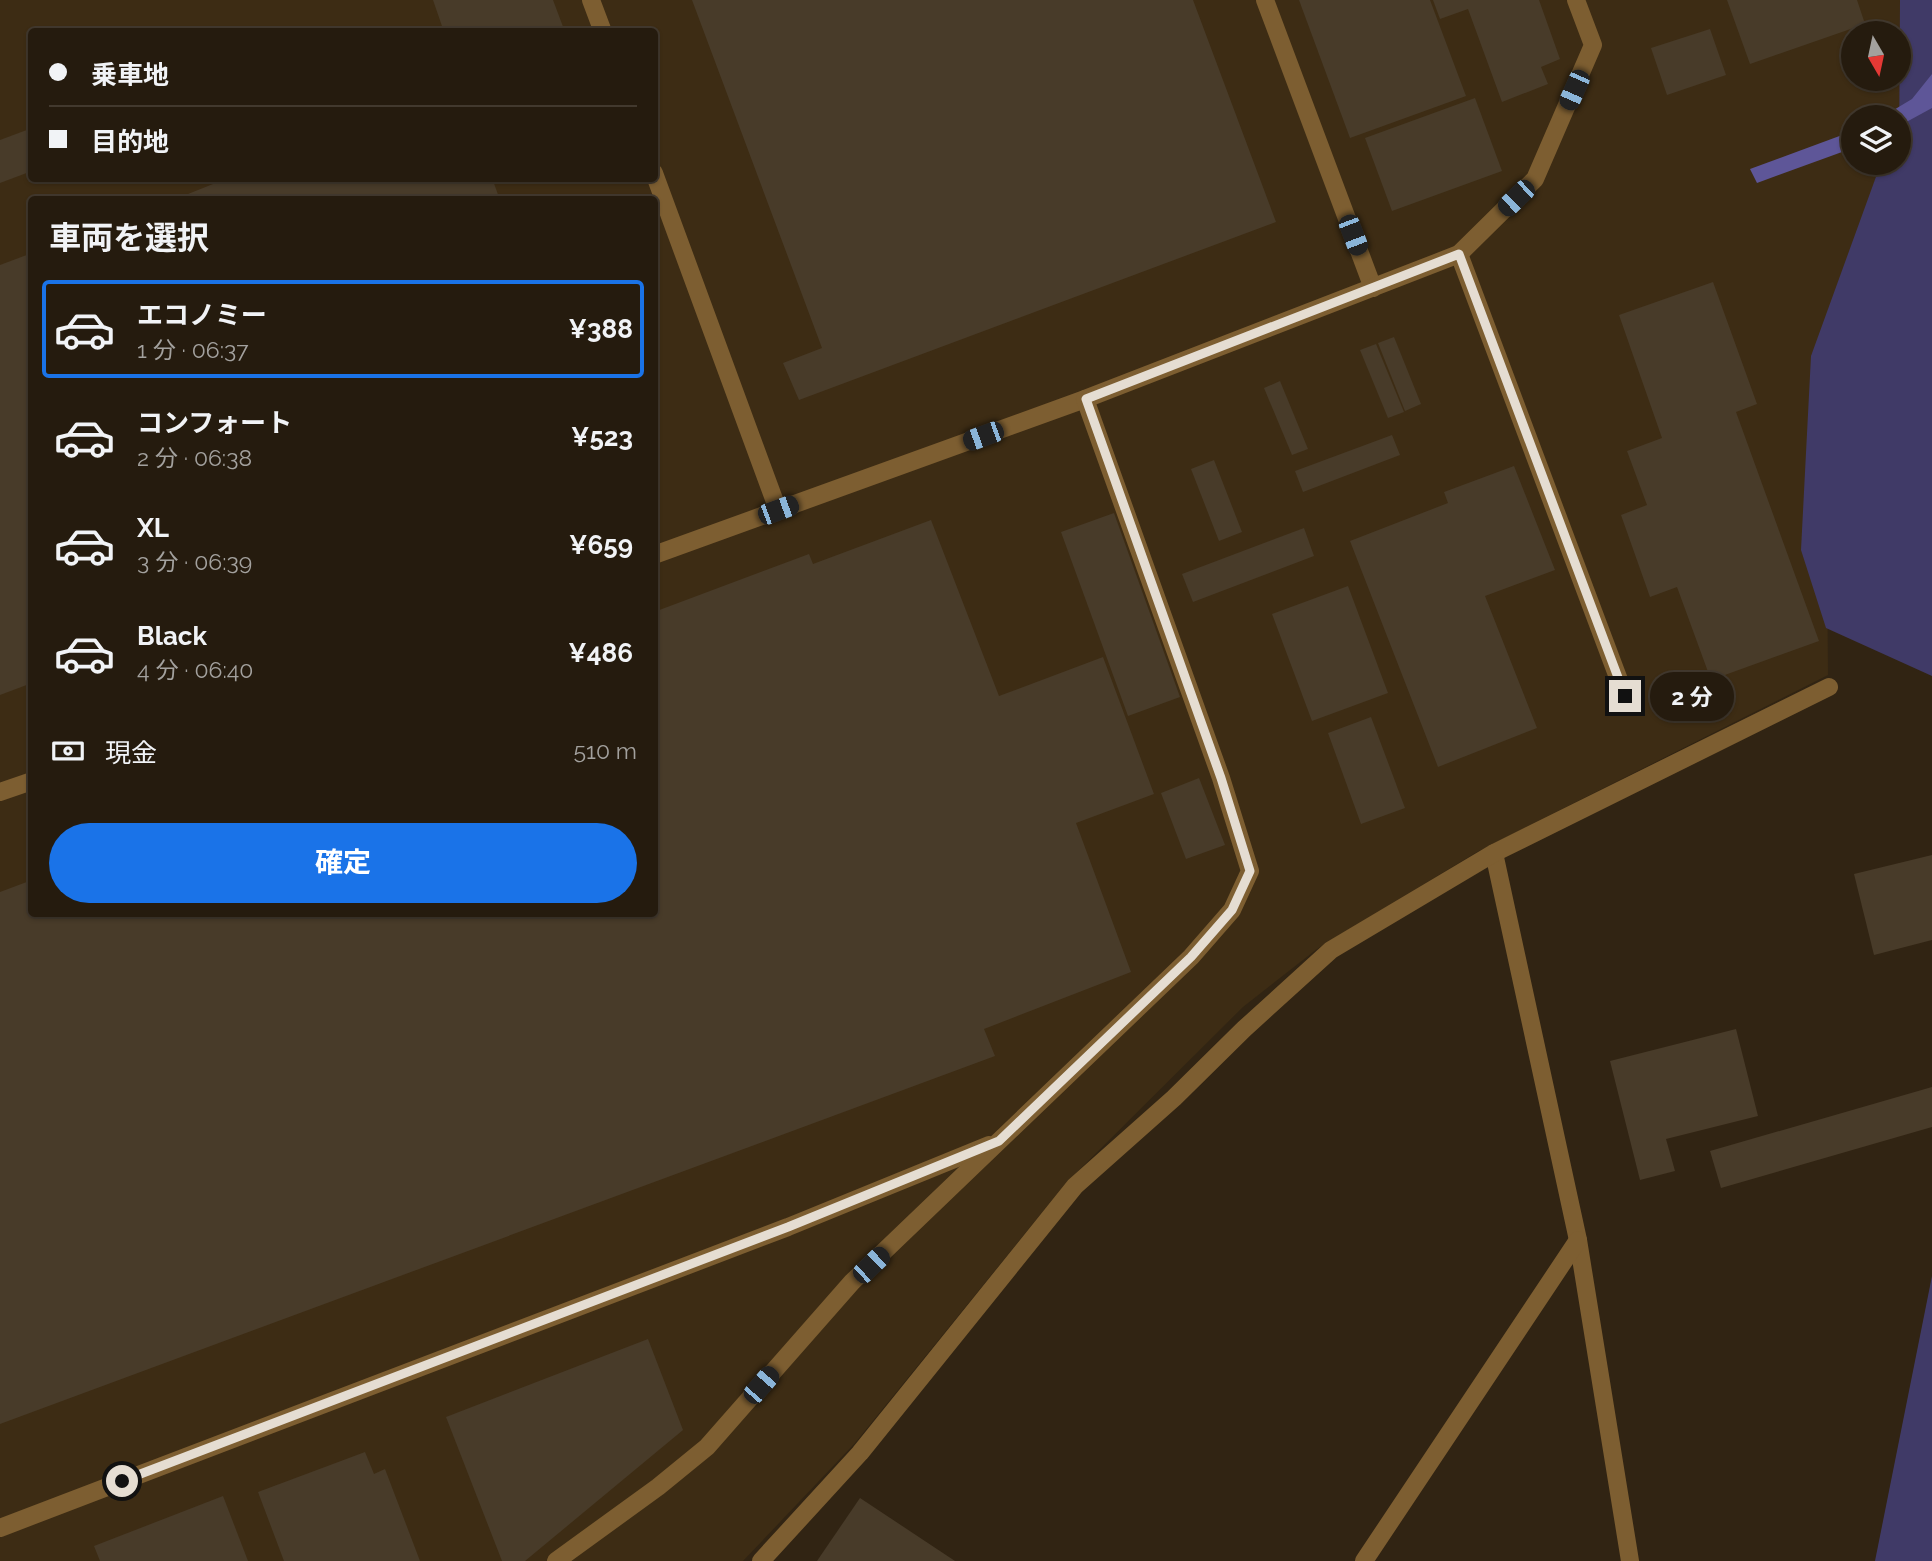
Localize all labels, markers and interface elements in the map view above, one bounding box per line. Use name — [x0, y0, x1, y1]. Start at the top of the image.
north arrow — [1841, 21, 1911, 91]
map controls — [1841, 21, 1911, 175]
text: 乗車地 — [91, 60, 169, 90]
car — [1556, 67, 1593, 113]
button: layers — [1841, 105, 1911, 175]
text: 目的地 — [91, 127, 169, 157]
car — [1494, 176, 1539, 220]
car — [1336, 212, 1371, 258]
text: 車両を選択 — [49, 219, 209, 256]
icon: car — [53, 298, 116, 361]
text: エコノミー — [137, 300, 267, 330]
text: ¥388 — [569, 314, 633, 344]
text: 1 分 · 06:37 — [137, 336, 249, 363]
icon: car — [53, 406, 116, 469]
text: コンフォート — [137, 408, 292, 438]
car — [960, 419, 1007, 453]
text: ¥523 — [571, 422, 633, 452]
text: 2 分 · 06:38 — [137, 444, 252, 471]
car — [755, 493, 802, 527]
text: XL — [137, 513, 169, 543]
icon: car — [53, 514, 116, 577]
text: ¥659 — [569, 530, 633, 560]
text: 3 分 · 06:39 — [137, 548, 252, 575]
text: Black — [137, 621, 207, 651]
icon: car — [53, 622, 116, 685]
text: ¥486 — [568, 638, 633, 668]
text: 4 分 · 06:40 — [137, 656, 253, 683]
callout: 2 分 — [1650, 672, 1734, 720]
route end — [1609, 680, 1641, 712]
text: 2 分 — [1671, 683, 1713, 710]
icon: cash — [49, 732, 87, 770]
text: 510 m — [574, 737, 637, 764]
text: 現金 — [105, 738, 157, 768]
button: 確定 — [49, 823, 637, 903]
car — [849, 1243, 894, 1287]
car — [740, 1362, 783, 1408]
route start — [106, 1465, 138, 1497]

